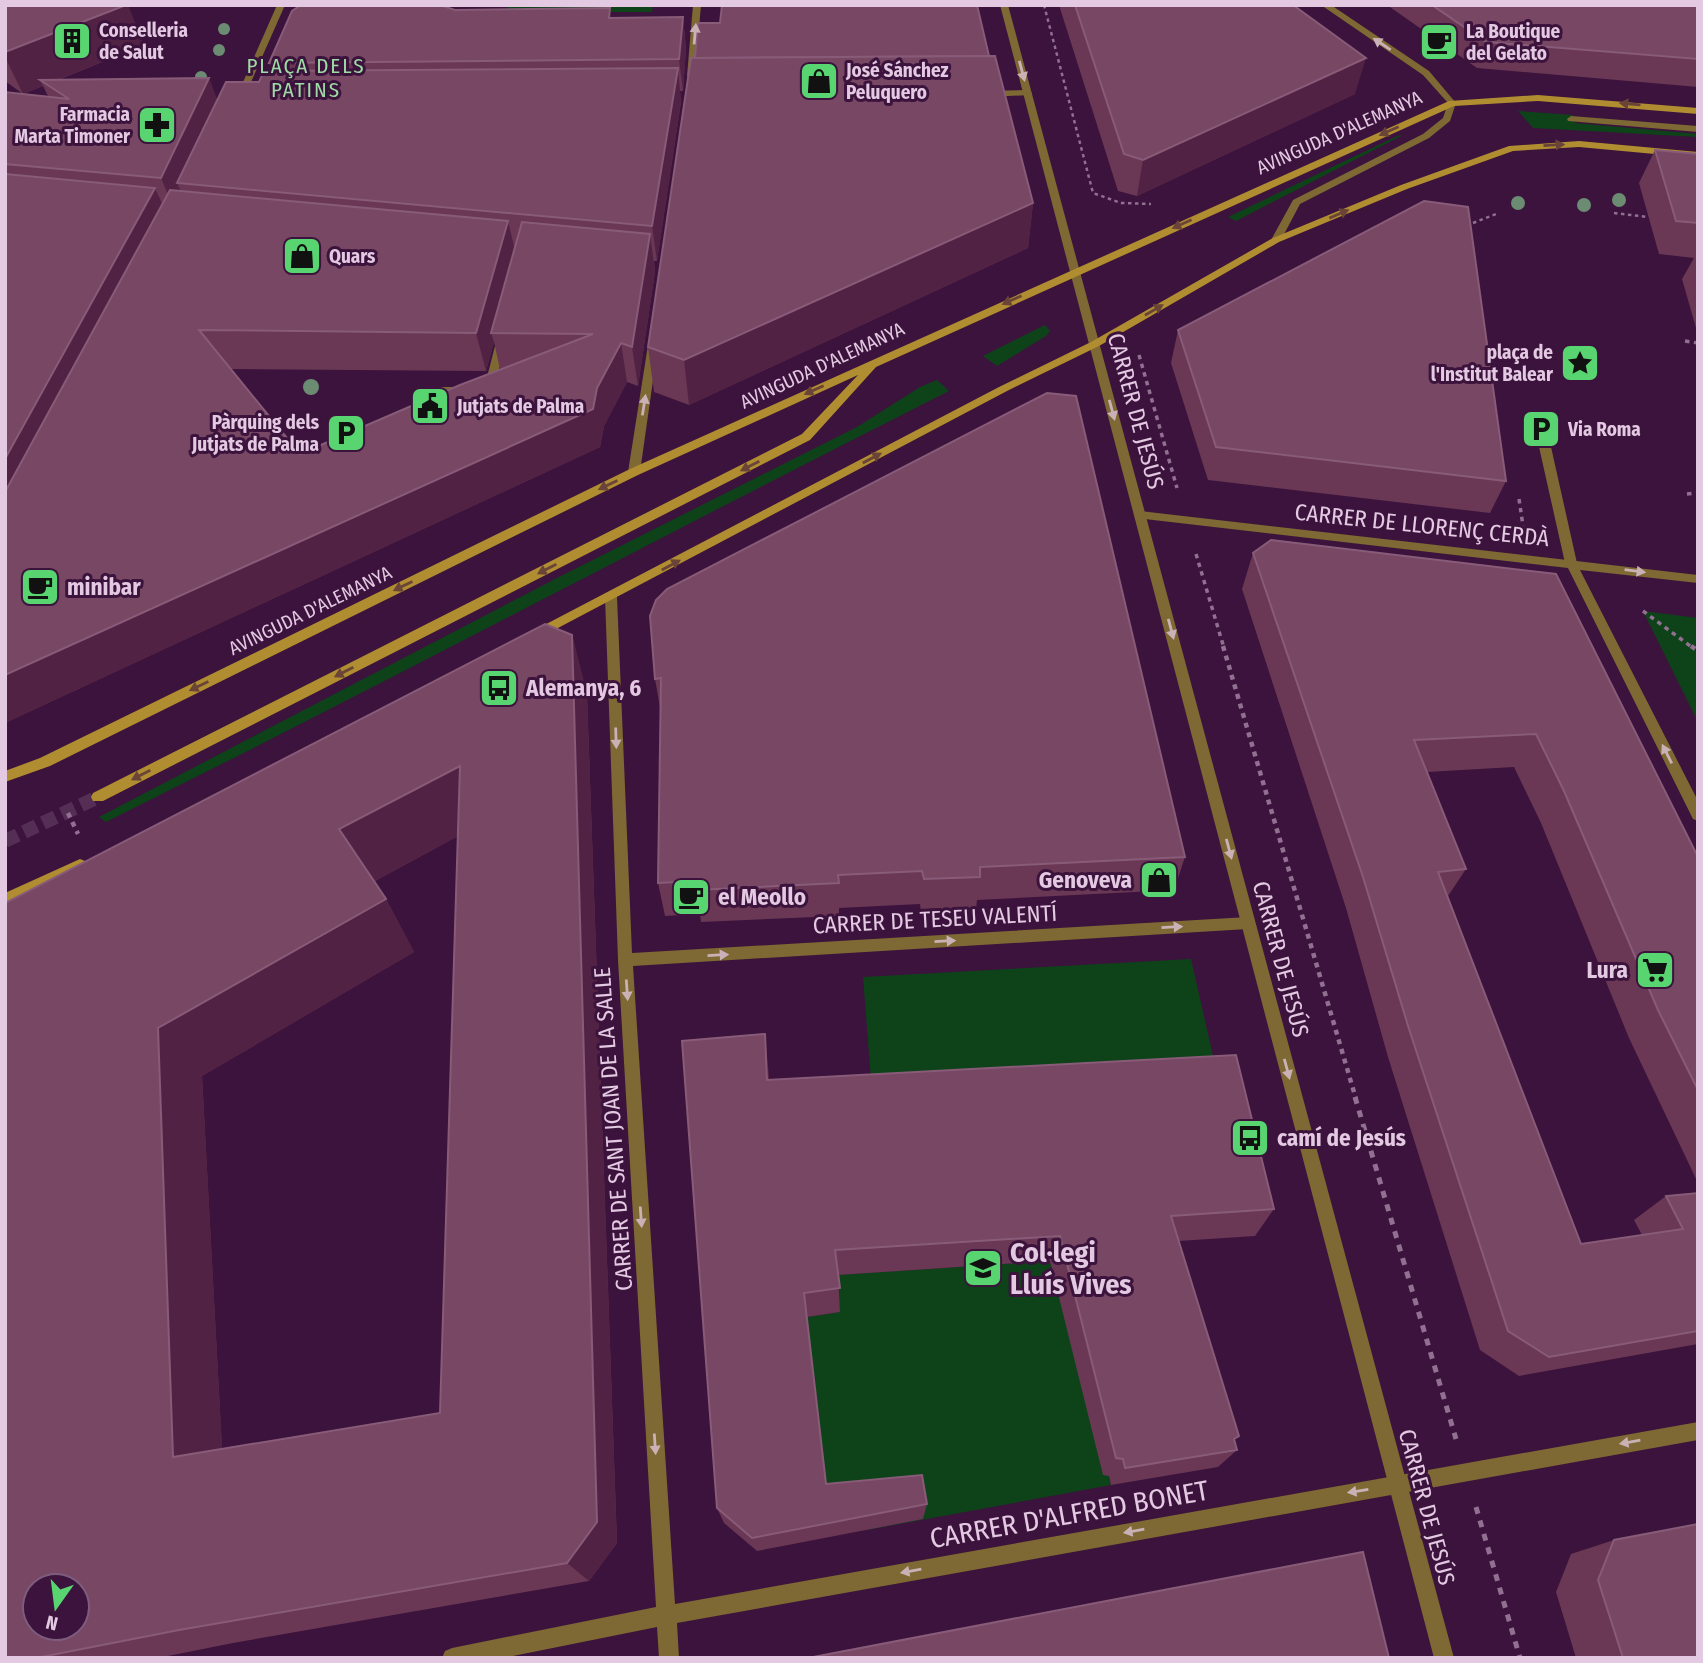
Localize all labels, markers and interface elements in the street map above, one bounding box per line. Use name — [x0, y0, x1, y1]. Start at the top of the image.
place label: Conselleria de Salut — [99, 19, 188, 64]
building icon: Conselleria de Salut — [51, 20, 93, 62]
place label: La Boutique del Gelato — [1466, 20, 1561, 65]
cafe icon: La Boutique del Gelato — [1418, 21, 1460, 63]
one-way arrow — [690, 22, 701, 44]
one-way arrow — [1372, 37, 1392, 50]
district label: PLAÇA DELS PATINS — [246, 53, 366, 103]
place label: José Sánchez Peluquero — [845, 59, 949, 104]
shop icon: José Sánchez Peluquero — [798, 60, 840, 102]
one-way arrow — [1017, 60, 1028, 82]
street label: AVINGUDA D'ALEMANYA — [1253, 86, 1425, 179]
one-way arrow — [1619, 98, 1641, 109]
place label: Farmacia Marta Timoner — [15, 103, 131, 148]
pharmacy icon: Farmacia Marta Timoner — [136, 104, 178, 146]
one-way arrow — [1379, 126, 1400, 137]
one-way arrow — [1544, 140, 1566, 151]
one-way arrow — [1329, 208, 1350, 219]
one-way arrow — [1172, 218, 1192, 230]
shop icon: Quars — [281, 235, 323, 277]
place label: Quars — [329, 245, 376, 268]
one-way arrow — [1002, 295, 1023, 306]
one-way arrow — [1145, 304, 1164, 316]
street label: AVINGUDA D'ALEMANYA — [736, 317, 908, 414]
street label: CARRER DE JESÚS — [1102, 330, 1171, 492]
place label: plaça de l'Institut Balear — [1431, 341, 1554, 386]
place icon: plaça de l'Institut Balear — [1559, 342, 1601, 384]
public building icon: Jutjats de Palma — [409, 385, 451, 427]
one-way arrow — [804, 385, 825, 396]
one-way arrow — [639, 394, 650, 416]
place label: Jutjats de Palma — [456, 395, 584, 418]
one-way arrow — [1107, 400, 1117, 421]
parking icon: Via Roma — [1520, 408, 1562, 450]
place label: Pàrquing dels Jutjats de Palma — [191, 411, 320, 456]
parking icon: Pàrquing dels Jutjats de Palma — [325, 412, 367, 454]
place label: Via Roma — [1567, 418, 1641, 441]
one-way arrow — [862, 453, 882, 464]
one-way arrow — [740, 460, 760, 472]
one-way arrow — [598, 480, 618, 491]
street label: CARRER DE LLORENÇ CERDÀ — [1293, 497, 1551, 552]
one-way arrow — [661, 559, 681, 571]
street label: AVINGUDA D'ALEMANYA — [225, 561, 395, 660]
one-way arrow — [537, 563, 557, 575]
one-way arrow — [1624, 565, 1646, 576]
cafe icon: minibar — [19, 566, 61, 608]
place label: minibar — [67, 573, 141, 601]
one-way arrow — [393, 580, 413, 591]
one-way arrow — [1166, 619, 1177, 641]
one-way arrow — [334, 666, 354, 678]
bus stop icon: Alemanya, 6 — [478, 667, 520, 709]
place label: Alemanya, 6 — [525, 674, 641, 702]
one-way arrow — [189, 680, 209, 692]
one-way arrow — [611, 728, 622, 750]
one-way arrow — [1662, 744, 1673, 764]
one-way arrow — [131, 769, 151, 781]
one-way arrow — [1224, 839, 1235, 861]
shop icon: Genoveva — [1138, 859, 1180, 901]
place label: Genoveva — [1039, 866, 1132, 894]
cafe icon: el Meollo — [670, 876, 712, 918]
street label: CARRER DE JESÚS — [1247, 878, 1316, 1040]
place label: el Meollo — [718, 883, 806, 911]
street label: CARRER DE TESEU VALENTÍ — [812, 898, 1058, 939]
one-way arrow — [1161, 922, 1183, 933]
one-way arrow — [934, 935, 956, 946]
one-way arrow — [707, 949, 729, 960]
supermarket icon: Lura — [1634, 949, 1676, 991]
place label: Lura — [1587, 956, 1628, 984]
street label: CARRER DE SANT JOAN DE LA SALLE — [588, 966, 638, 1292]
one-way arrow — [622, 979, 633, 1001]
one-way arrow — [1282, 1058, 1293, 1080]
bus stop icon: camí de Jesús — [1229, 1117, 1271, 1159]
place label: camí de Jesús — [1277, 1124, 1406, 1152]
one-way arrow — [636, 1206, 647, 1228]
place label: Col·legi Lluís Vives — [1010, 1236, 1132, 1301]
school or university icon: Col·legi Lluís Vives — [962, 1247, 1004, 1289]
street label: CARRER DE JESÚS — [1393, 1426, 1462, 1588]
one-way arrow — [650, 1434, 661, 1456]
one-way arrow — [1619, 1437, 1641, 1448]
street label: CARRER D'ALFRED BONET — [927, 1474, 1211, 1555]
one-way arrow — [1347, 1486, 1369, 1497]
one-way arrow — [1123, 1526, 1145, 1537]
one-way arrow — [899, 1566, 921, 1577]
north arrow — [21, 1572, 91, 1642]
text: N — [44, 1610, 60, 1636]

